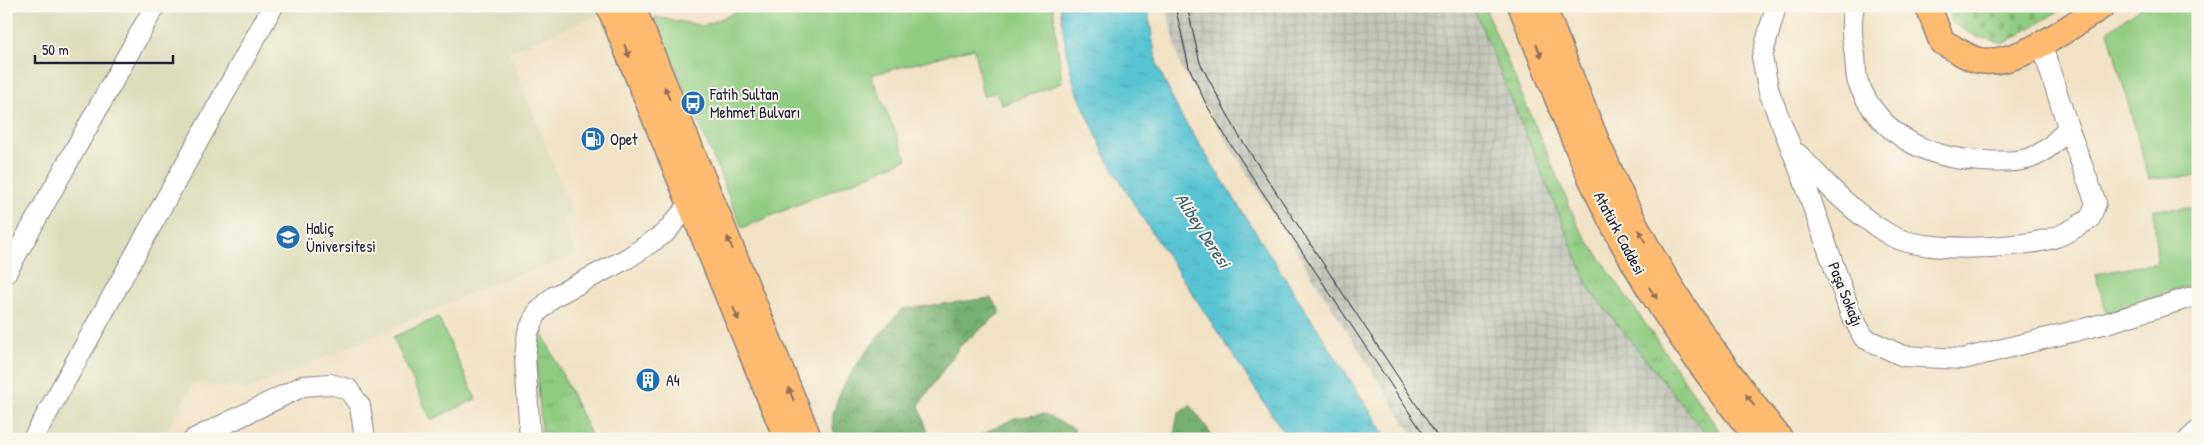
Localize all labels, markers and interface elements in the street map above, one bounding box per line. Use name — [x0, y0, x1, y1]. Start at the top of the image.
scale bar — [35, 32, 172, 64]
text: 50 m — [42, 39, 69, 60]
one-way arrow — [624, 44, 631, 59]
one-way arrow — [1536, 44, 1544, 58]
place label: Fatih Sultan Mehmet Bulvarı — [709, 83, 800, 123]
one-way arrow — [663, 85, 671, 100]
bus stop icon: Fatih Sultan Mehmet Bulvarı — [680, 90, 706, 116]
fuel station icon: Opet — [580, 126, 606, 152]
place label: Opet — [610, 128, 638, 150]
street label: Atatürk Caddesi — [1589, 187, 1651, 279]
water label: Alibey Deresi — [1169, 188, 1238, 274]
place label: Haliç Üniversitesi — [306, 217, 376, 257]
school or university icon: Haliç Üniversitesi — [275, 224, 301, 250]
one-way arrow — [1638, 228, 1646, 243]
one-way arrow — [725, 236, 733, 250]
street label: Paşa Sokağı — [1823, 259, 1869, 329]
one-way arrow — [1648, 286, 1658, 300]
one-way arrow — [732, 307, 740, 321]
building icon: A4 — [635, 367, 661, 393]
place label: A4 — [666, 369, 680, 391]
one-way arrow — [787, 386, 794, 401]
one-way arrow — [1745, 394, 1756, 407]

